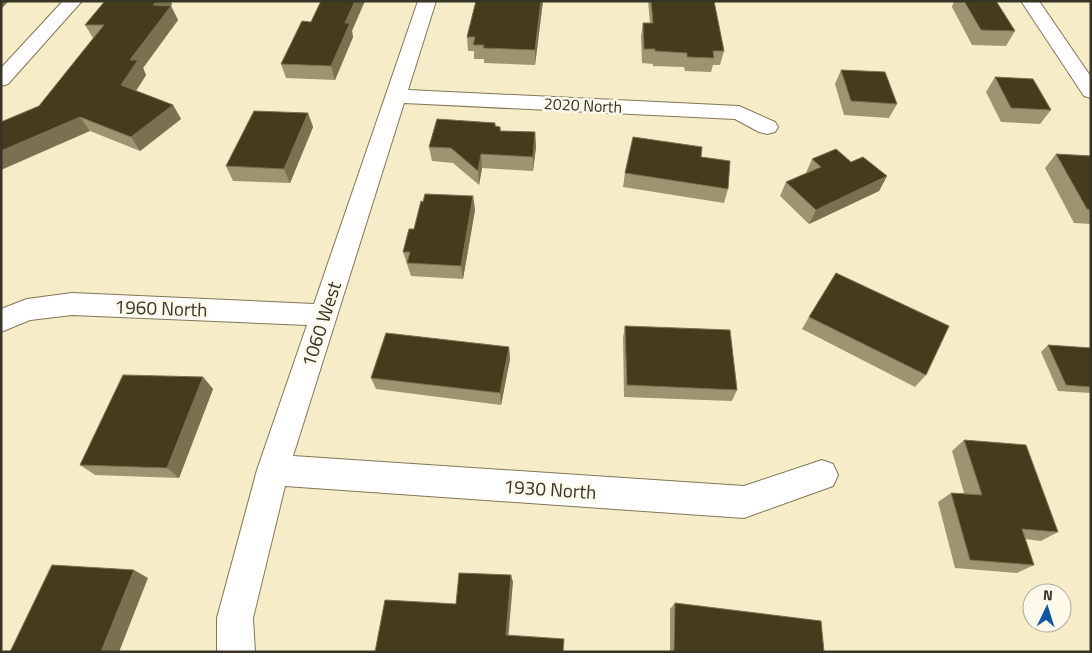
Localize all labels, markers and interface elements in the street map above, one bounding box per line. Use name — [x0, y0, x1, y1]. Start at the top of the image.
street label: 2020 North — [543, 91, 623, 119]
street label: 1060 West — [293, 277, 348, 370]
street label: 1960 North — [114, 291, 208, 324]
street label: 1930 North — [503, 471, 597, 506]
north arrow — [1022, 583, 1072, 633]
text: N — [1042, 584, 1054, 605]

